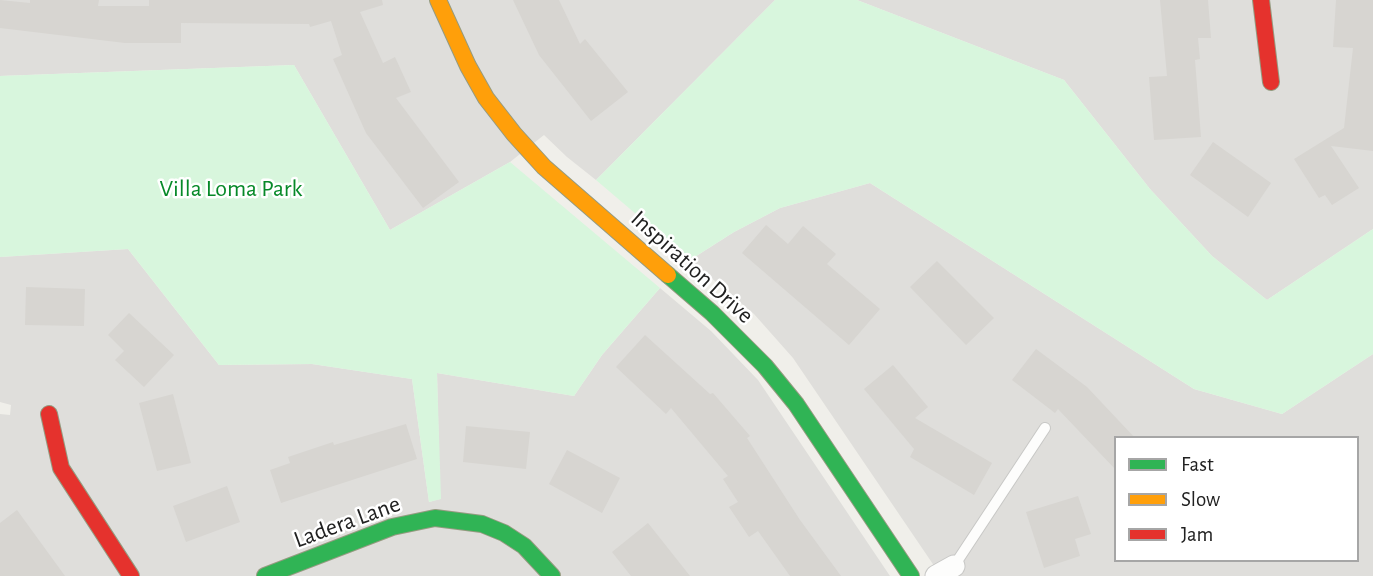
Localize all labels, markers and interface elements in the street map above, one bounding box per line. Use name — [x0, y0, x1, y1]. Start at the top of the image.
park label: Villa Loma Park — [159, 175, 303, 203]
street label: Inspiration Drive — [625, 204, 759, 330]
legend — [1114, 436, 1359, 562]
text: Fast — [1181, 454, 1214, 475]
street label: Ladera Lane — [290, 489, 404, 555]
text: Slow — [1181, 489, 1220, 510]
text: Jam — [1181, 524, 1213, 545]

